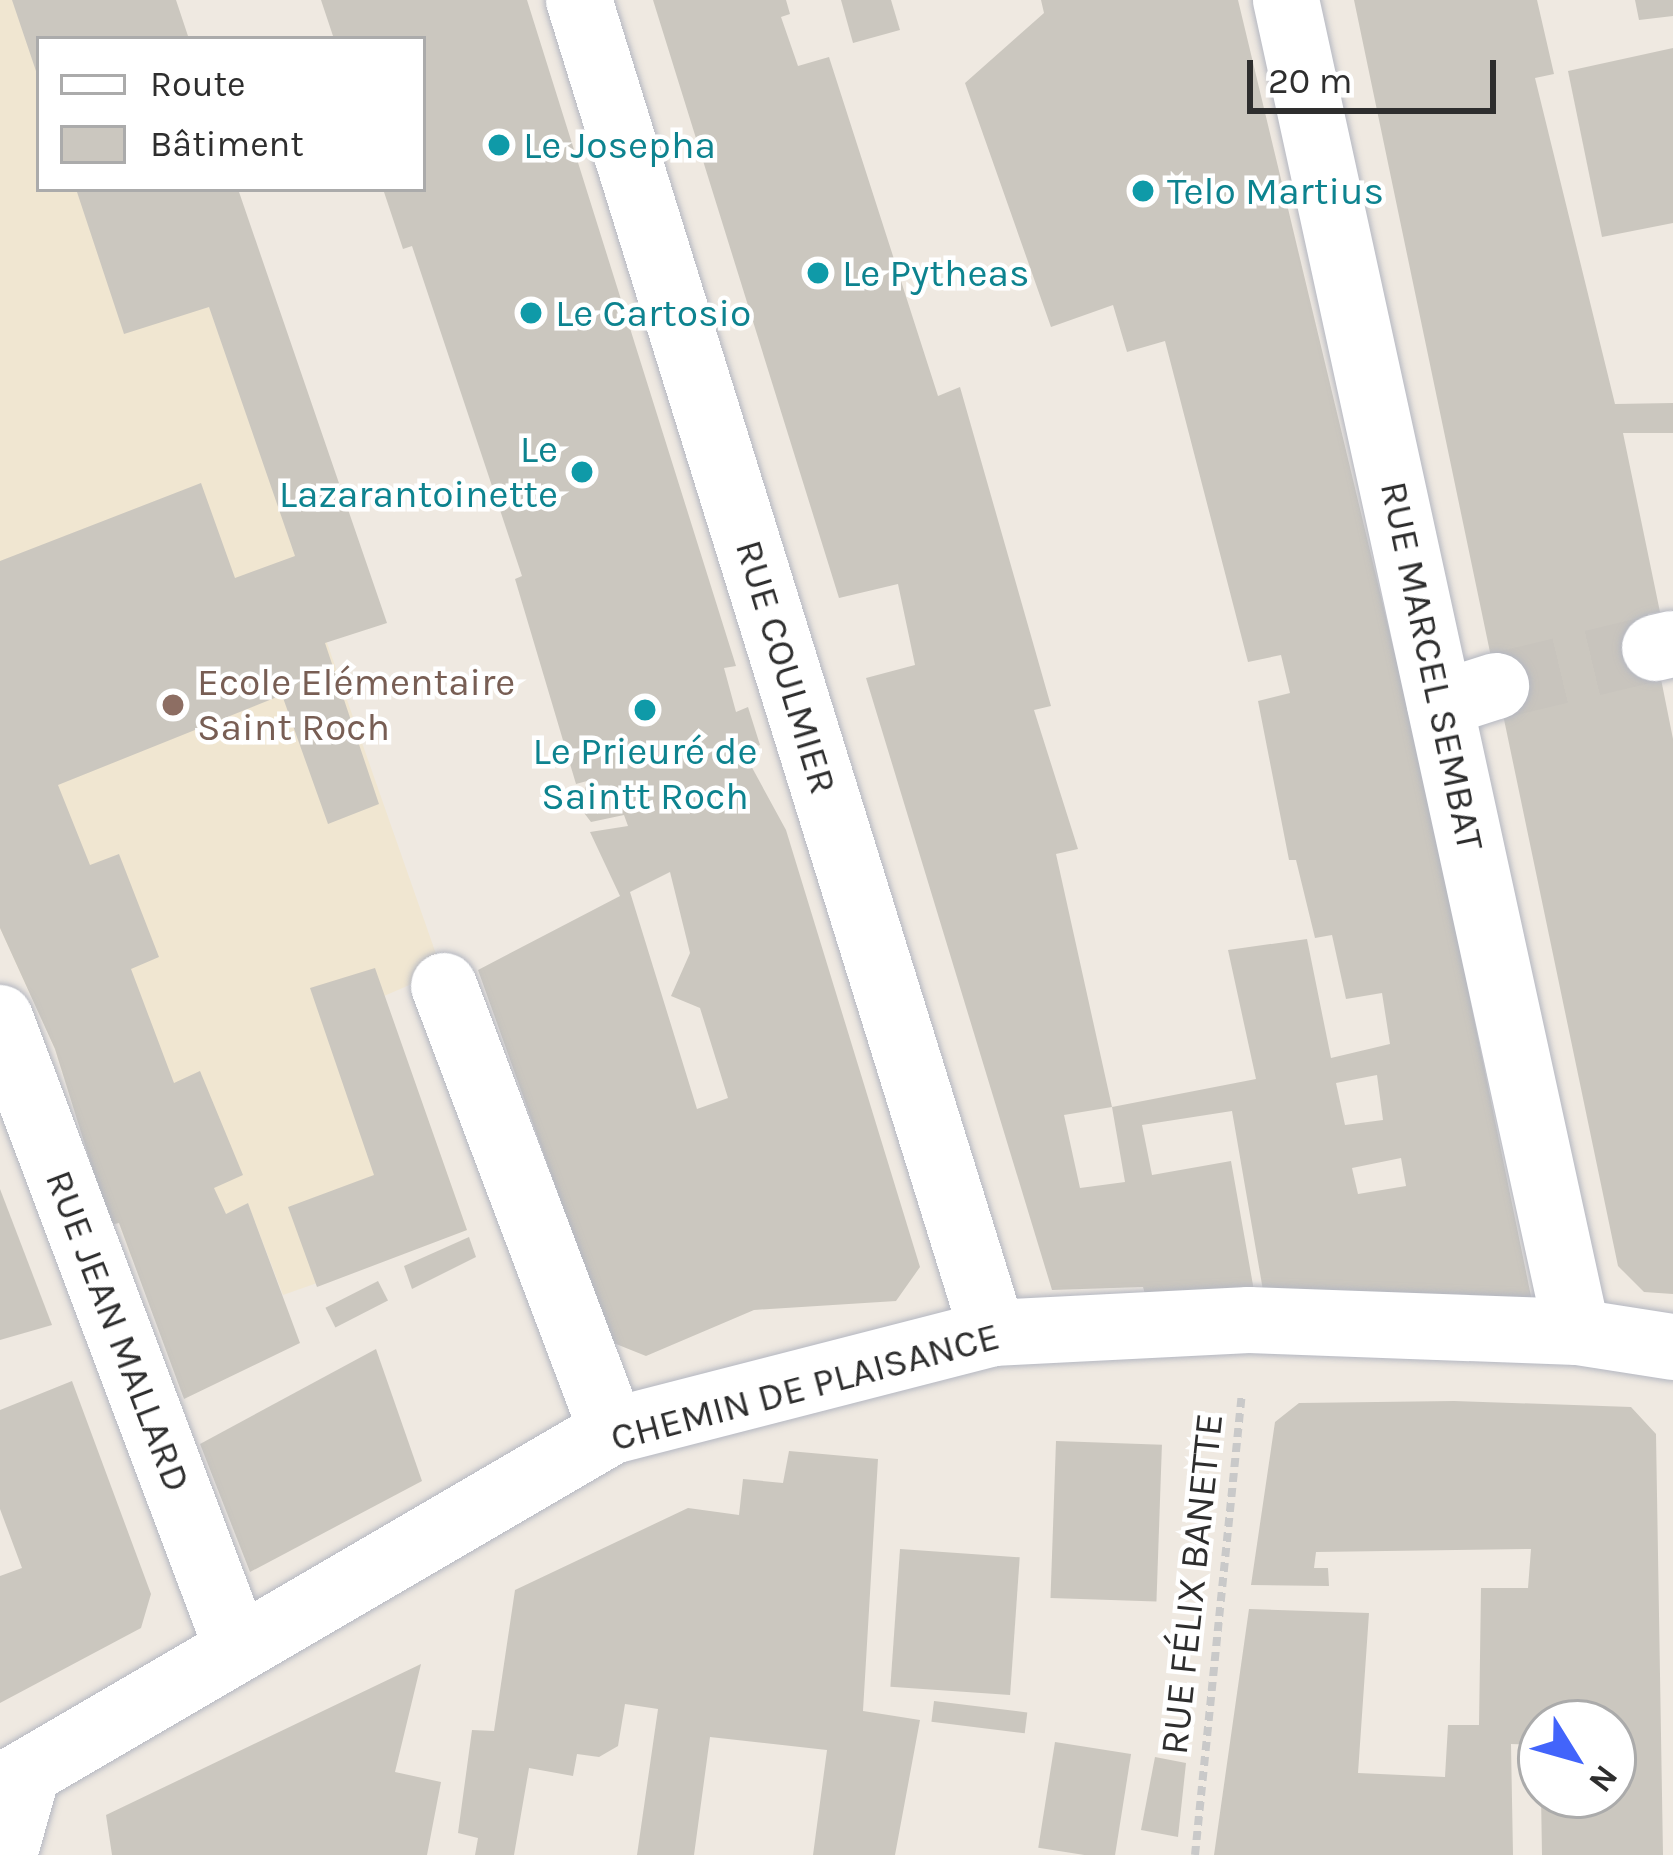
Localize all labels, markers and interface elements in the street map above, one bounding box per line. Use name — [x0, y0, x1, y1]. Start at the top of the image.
legend — [36, 36, 426, 192]
scale bar — [1253, 36, 1502, 110]
text: 20 m — [1268, 60, 1352, 102]
text: Route — [150, 63, 246, 105]
place label: Le Josepha — [523, 122, 716, 168]
text: Bâtiment — [150, 123, 304, 165]
marker: Le Josepha — [486, 132, 512, 158]
place label: Telo Martius — [1167, 168, 1384, 214]
marker: Telo Martius — [1130, 178, 1156, 204]
place label: Le Pytheas — [842, 250, 1029, 296]
marker: Le Pytheas — [805, 260, 831, 286]
place label: Le Cartosio — [555, 290, 751, 336]
marker: Le Cartosio — [518, 300, 544, 326]
place label: Le Lazarantoinette — [279, 427, 558, 518]
marker: Le Lazarantoinette — [569, 459, 595, 485]
street label: RUE MARCEL SEMBAT — [1370, 477, 1494, 855]
street label: RUE COULMIER — [725, 534, 847, 800]
place label: Ecole Elémentaire Saint Roch — [197, 660, 515, 751]
marker: Ecole Elémentaire Saint Roch — [160, 692, 186, 718]
marker: Le Prieuré de Saintt Roch — [632, 697, 658, 723]
place label: Le Prieuré de Saintt Roch — [533, 729, 757, 820]
street label: RUE JEAN MALLARD — [35, 1164, 201, 1498]
street label: CHEMIN DE PLAISANCE — [606, 1313, 1004, 1461]
street label: RUE FÉLIX BANETTE — [1151, 1411, 1233, 1757]
north arrow — [1517, 1699, 1637, 1819]
text: N — [1581, 1758, 1626, 1800]

